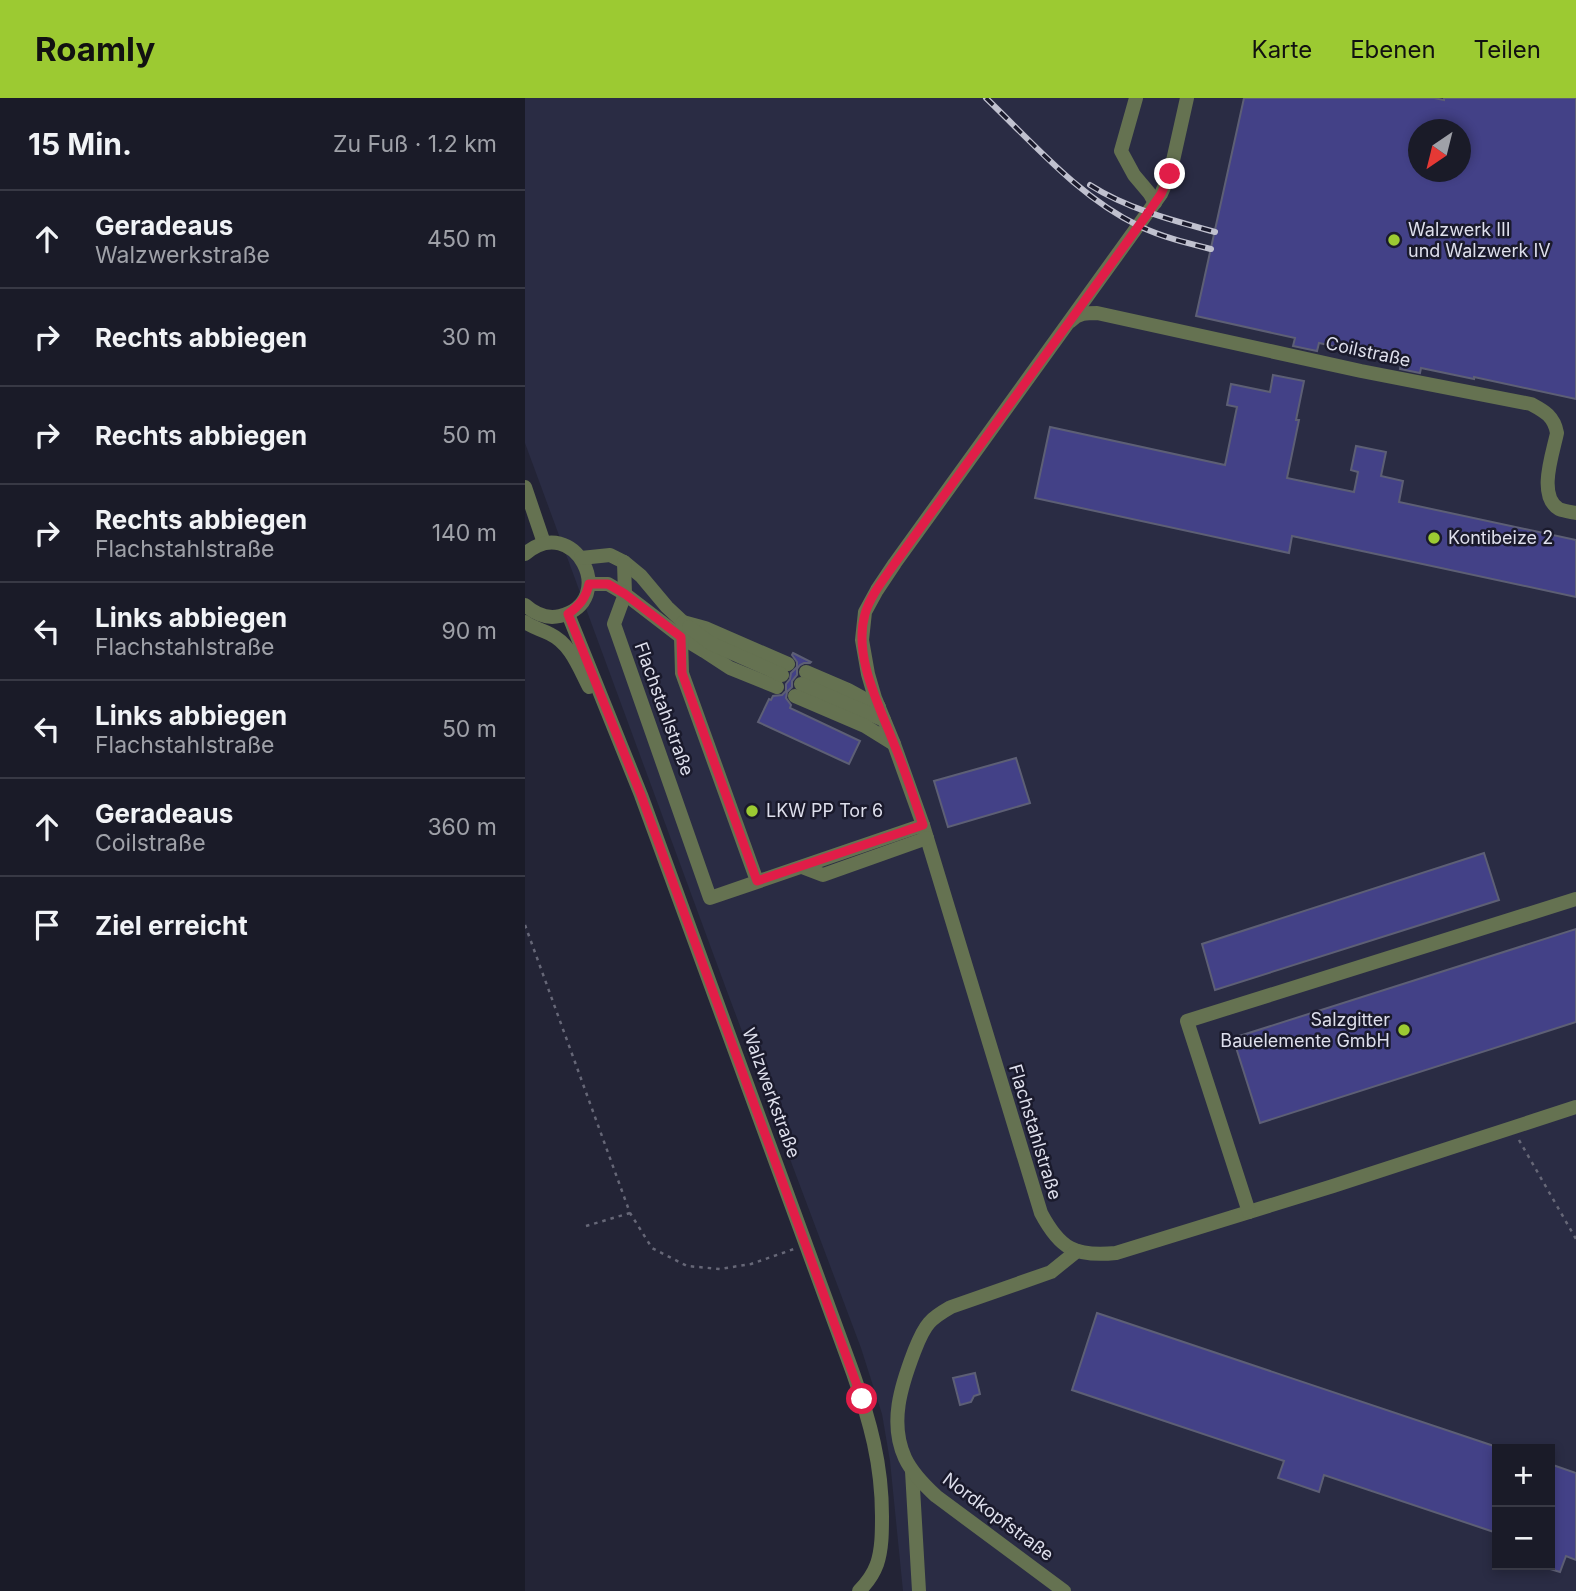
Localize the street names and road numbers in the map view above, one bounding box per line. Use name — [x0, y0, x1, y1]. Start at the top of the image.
street label: Coilstraße — [1324, 332, 1413, 371]
street label: Flachstahlstraße — [631, 639, 698, 778]
street label: Walzwerkstraße — [738, 1025, 805, 1161]
street label: Flachstahlstraße — [1005, 1062, 1066, 1202]
street label: Nordkopfstraße — [939, 1468, 1058, 1565]

